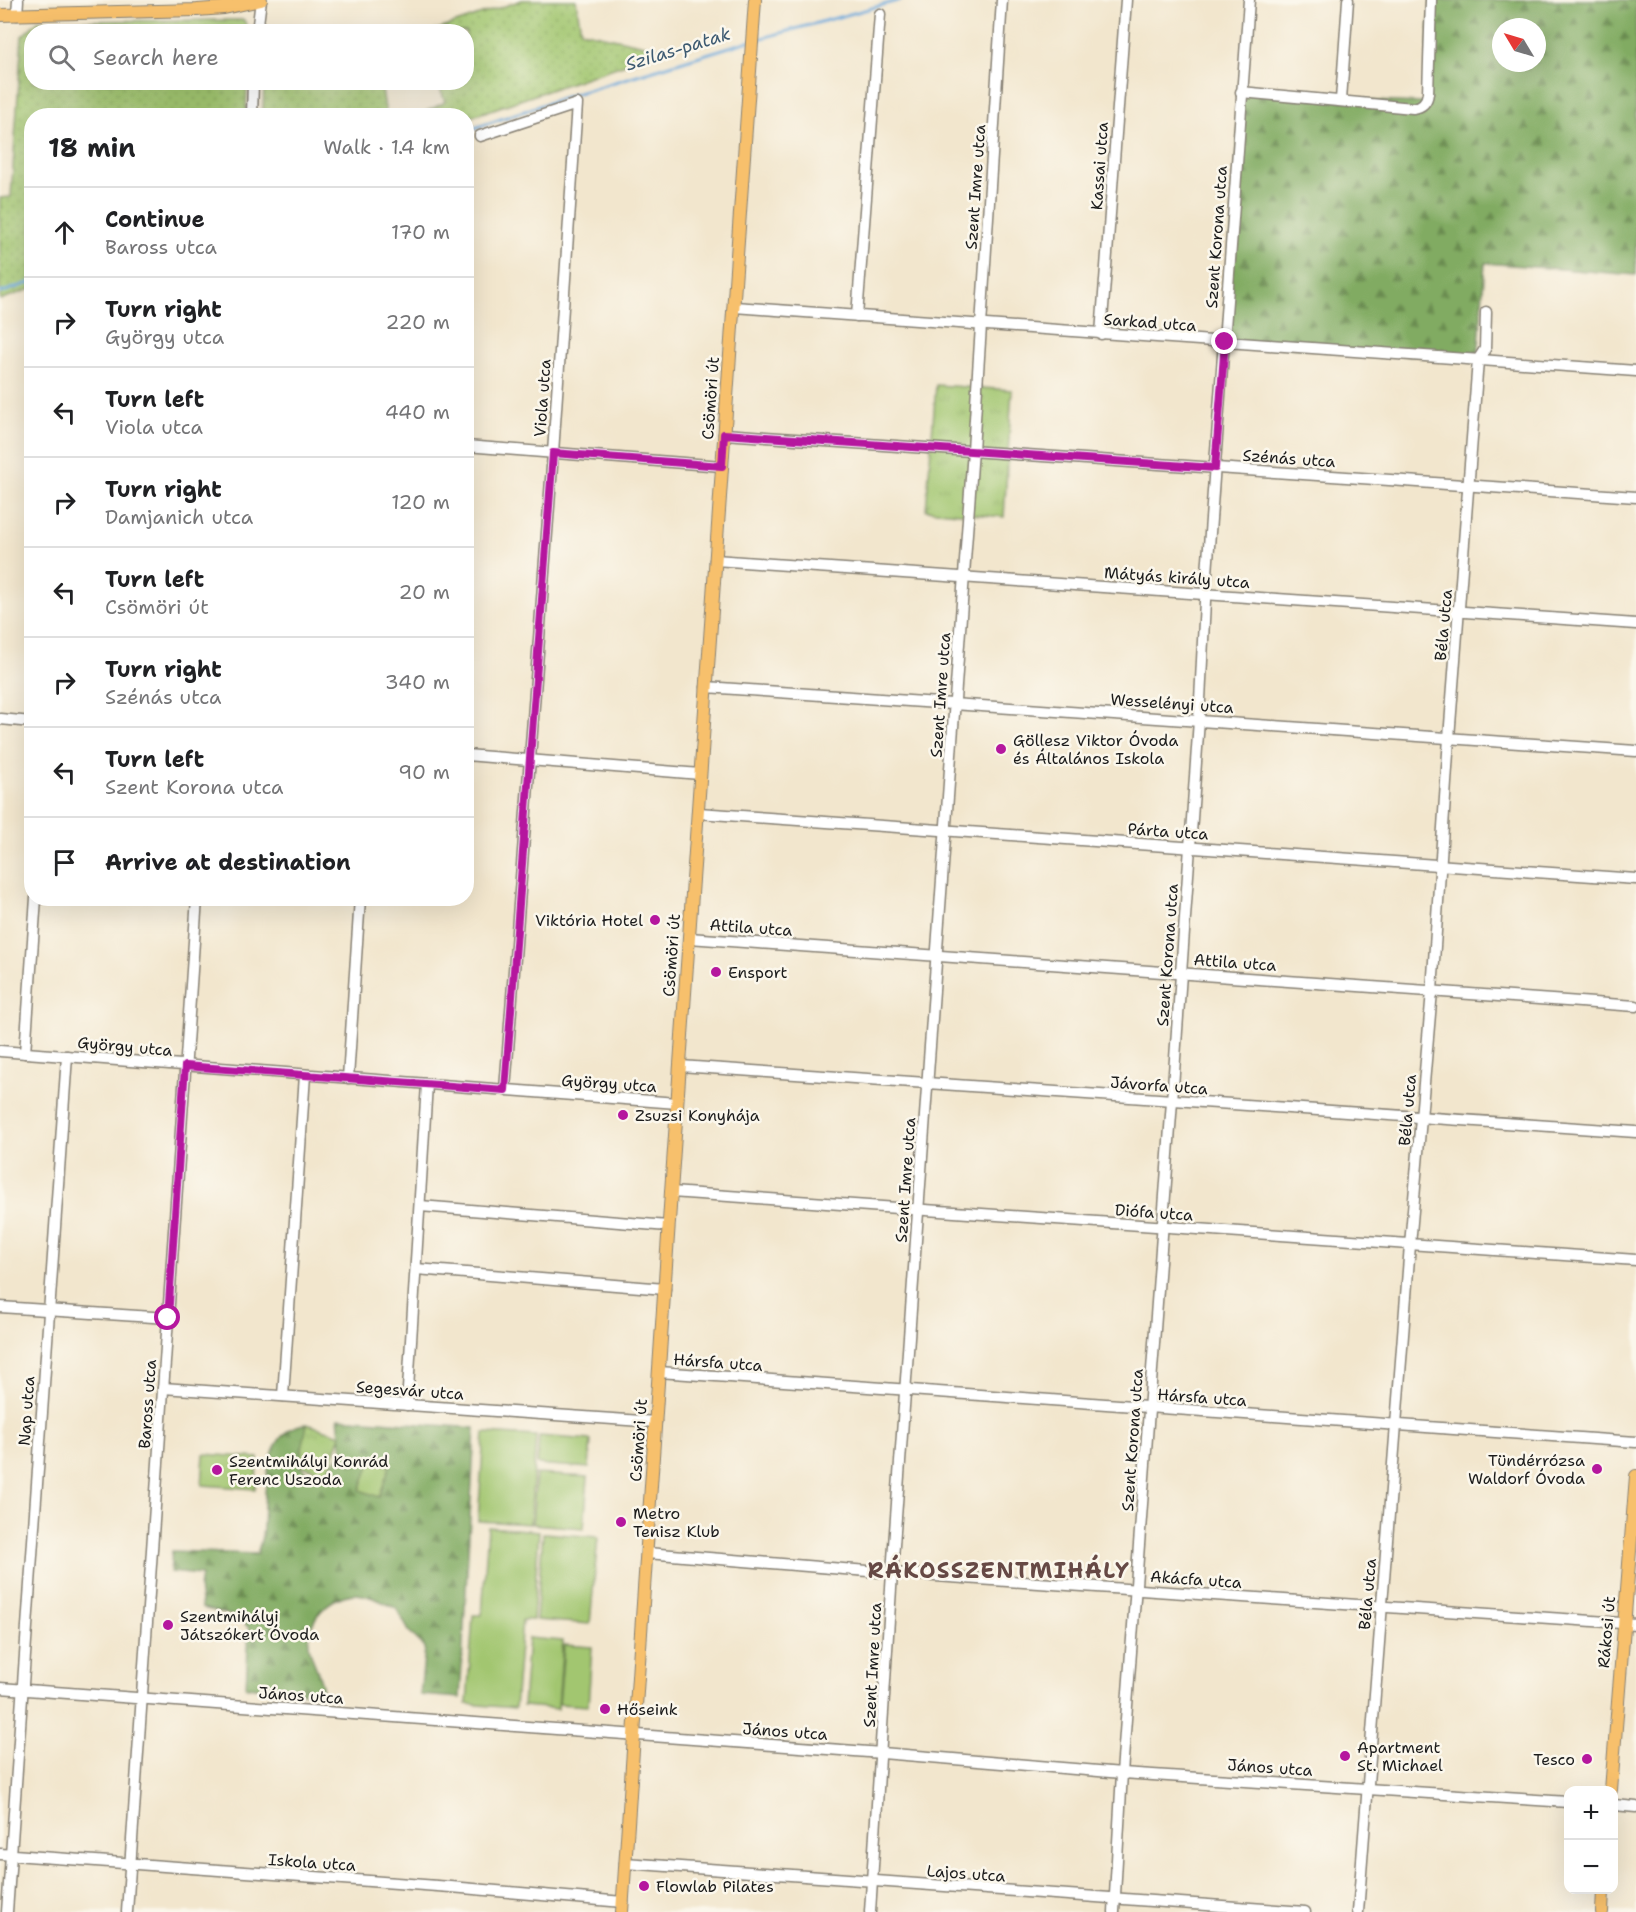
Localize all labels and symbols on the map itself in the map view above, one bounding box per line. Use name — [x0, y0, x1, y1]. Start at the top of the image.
north arrow — [1492, 18, 1546, 72]
water label: Szilas-patak — [622, 21, 734, 76]
street label: Kassai utca — [1086, 121, 1113, 211]
street label: Szent Imre utca — [961, 124, 990, 250]
street label: Szent Korona utca — [1201, 165, 1232, 309]
street label: Sarkad utca — [1103, 309, 1197, 336]
route end — [1211, 328, 1237, 354]
street label: Csömöri út — [697, 356, 724, 440]
street label: Viola utca — [529, 358, 556, 438]
street label: Szénás utca — [1242, 445, 1336, 472]
street label: Mátyás király utca — [1103, 562, 1251, 593]
street label: Béla utca — [1430, 588, 1457, 662]
street label: Szent Imre utca — [926, 632, 955, 758]
street label: Wesselényi utca — [1110, 689, 1234, 718]
place label: Göllesz Viktor Óvoda és Általános Iskola — [1013, 730, 1179, 769]
marker: Göllesz Viktor Óvoda és Általános Iskola — [994, 742, 1008, 756]
street label: Párta utca — [1127, 818, 1209, 845]
street label: Szent Korona utca — [1152, 883, 1183, 1027]
place label: Viktória Hotel — [535, 910, 643, 931]
marker: Viktória Hotel — [648, 913, 662, 927]
street label: Csömöri út — [658, 913, 685, 997]
street label: Attila utca — [709, 914, 793, 941]
street label: Attila utca — [1193, 949, 1277, 976]
place label: Ensport — [728, 962, 788, 983]
marker: Ensport — [709, 965, 723, 979]
street label: György utca — [77, 1032, 173, 1061]
street label: György utca — [561, 1070, 657, 1097]
street label: Jávorfa utca — [1110, 1072, 1208, 1099]
street label: Béla utca — [1394, 1073, 1421, 1147]
place label: Zsuzsi Konyhája — [635, 1105, 760, 1126]
marker: Zsuzsi Konyhája — [616, 1108, 630, 1122]
street label: Szent Imre utca — [891, 1117, 920, 1243]
street label: Diófa utca — [1114, 1199, 1194, 1226]
route start — [154, 1304, 180, 1330]
street label: Hársfa utca — [673, 1349, 763, 1376]
street label: Baross utca — [134, 1359, 161, 1449]
street label: Szent Korona utca — [1117, 1368, 1148, 1512]
street label: Nap utca — [14, 1375, 39, 1447]
street label: Segesvár utca — [355, 1376, 465, 1405]
street label: Hársfa utca — [1157, 1384, 1247, 1411]
street label: Csömöri út — [625, 1398, 652, 1482]
place label: Tündérrózsa Waldorf Óvoda — [1468, 1450, 1585, 1489]
place label: Szentmihályi Konrád Ferenc Uszoda — [229, 1451, 388, 1490]
marker: Tündérrózsa Waldorf Óvoda — [1590, 1462, 1604, 1476]
marker: Szentmihályi Konrád Ferenc Uszoda — [210, 1463, 224, 1477]
place label: Metro Tenisz Klub — [633, 1503, 720, 1542]
marker: Metro Tenisz Klub — [614, 1515, 628, 1529]
district label: RÁKOSSZENTMIHÁLY — [868, 1554, 1130, 1585]
street label: Béla utca — [1354, 1557, 1381, 1631]
street label: Akácfa utca — [1149, 1566, 1242, 1593]
street label: Rákosi út — [1593, 1595, 1620, 1669]
street label: Szent Imre utca — [859, 1602, 886, 1728]
place label: Szentmihályi Játszókert Óvoda — [180, 1606, 319, 1645]
marker: Szentmihályi Játszókert Óvoda — [161, 1618, 175, 1632]
street label: János utca — [258, 1682, 344, 1709]
place label: Hőseink — [617, 1699, 678, 1720]
marker: Hőseink — [598, 1702, 612, 1716]
street label: János utca — [742, 1718, 828, 1745]
place label: Apartment St. Michael — [1357, 1737, 1443, 1776]
marker: Apartment St. Michael — [1338, 1749, 1352, 1763]
place label: Tesco — [1533, 1749, 1575, 1770]
marker: Tesco — [1580, 1752, 1594, 1766]
street label: János utca — [1227, 1754, 1313, 1781]
street label: Iskola utca — [267, 1849, 357, 1876]
street label: Lajos utca — [926, 1860, 1006, 1887]
place label: Flowlab Pilates — [656, 1876, 774, 1897]
marker: Flowlab Pilates — [637, 1879, 651, 1893]

